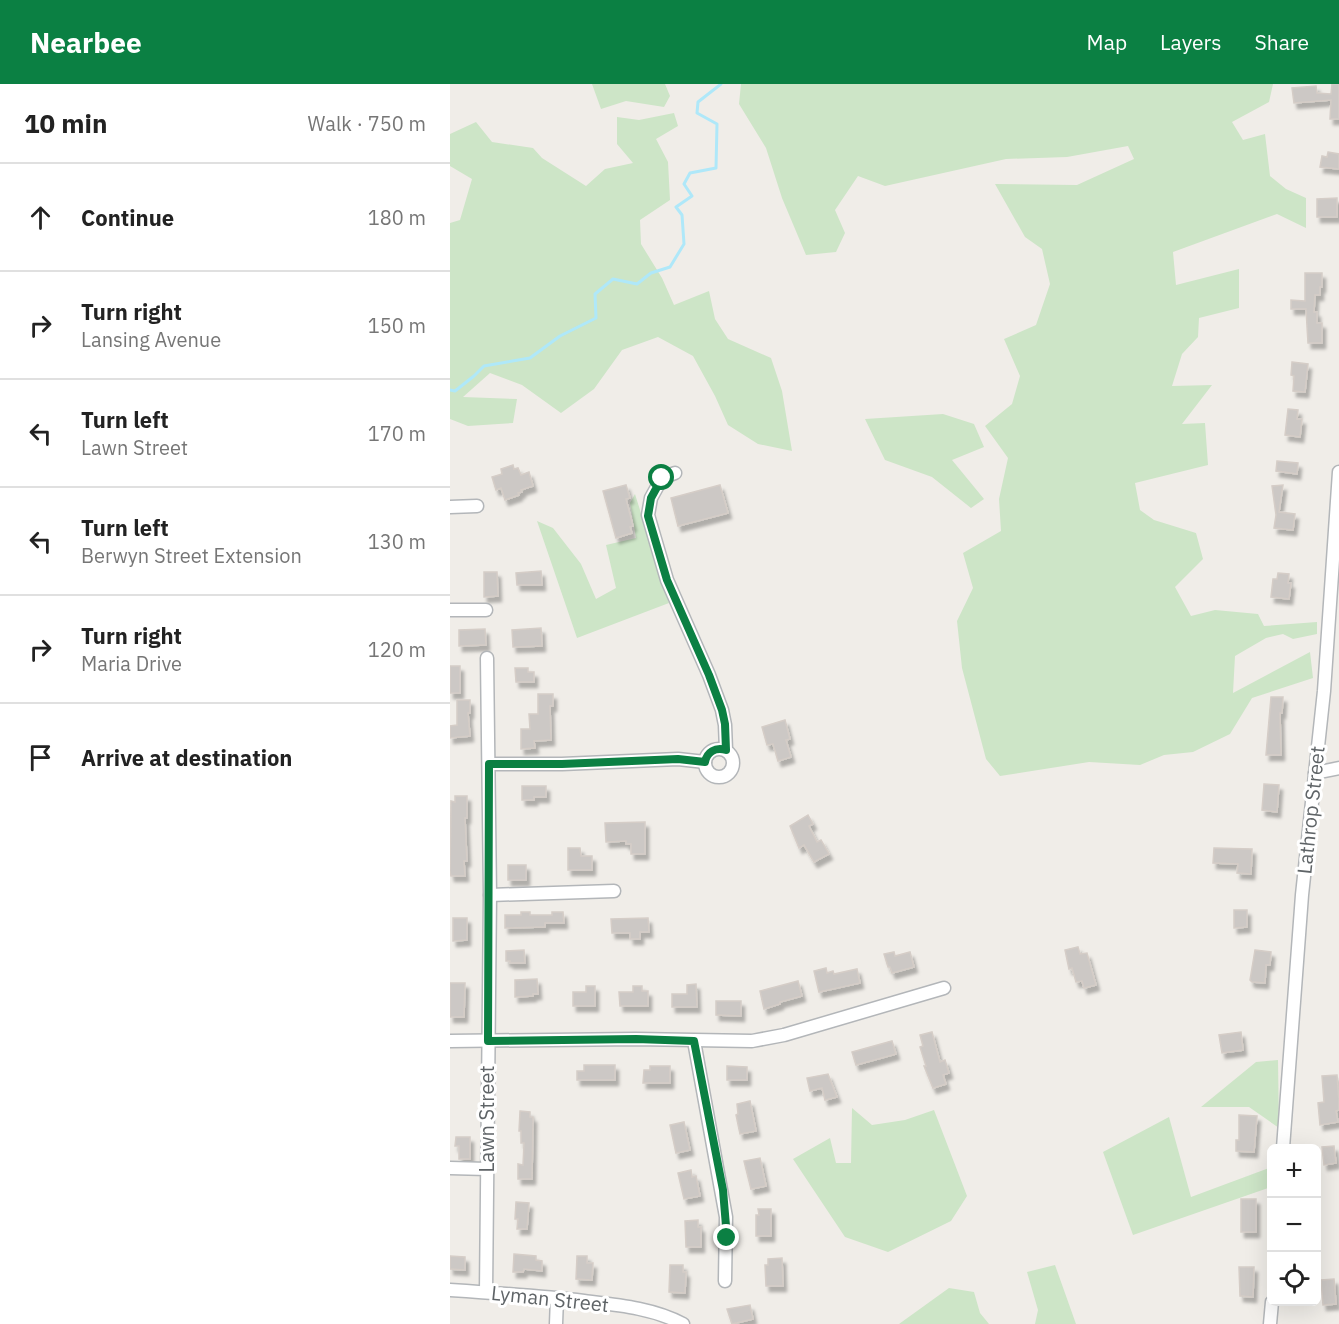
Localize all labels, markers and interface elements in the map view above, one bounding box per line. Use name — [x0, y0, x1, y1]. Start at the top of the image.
text: Nearbee — [30, 24, 142, 61]
text: Map — [1087, 28, 1127, 56]
text: Layers — [1160, 28, 1222, 56]
text: Share — [1255, 28, 1309, 56]
text: 10 min — [24, 106, 108, 140]
text: Walk · 750 m — [308, 110, 426, 137]
icon: ahead — [24, 201, 57, 234]
text: Continue — [81, 203, 174, 232]
text: 180 m — [368, 204, 426, 231]
text: Turn right — [81, 297, 182, 326]
icon: right — [24, 309, 57, 342]
text: 150 m — [368, 312, 426, 339]
text: Lansing Avenue — [81, 326, 221, 353]
text: Turn left — [81, 405, 169, 434]
icon: left — [24, 417, 57, 450]
text: 170 m — [368, 420, 426, 447]
text: Lawn Street — [81, 434, 188, 461]
route start — [648, 464, 674, 490]
text: Turn left — [81, 513, 169, 542]
icon: left — [24, 525, 57, 558]
text: 130 m — [368, 528, 426, 555]
text: Berwyn Street Extension — [81, 542, 302, 569]
text: Turn right — [81, 621, 182, 650]
icon: right — [24, 633, 57, 666]
text: 120 m — [368, 636, 426, 663]
text: Maria Drive — [81, 650, 182, 677]
icon: arrive — [24, 741, 57, 774]
text: Arrive at destination — [81, 743, 292, 772]
street label: Lathrop Street — [1290, 745, 1331, 875]
street label: Lawn Street — [473, 1066, 500, 1172]
map controls — [1267, 1144, 1321, 1306]
button: + — [1267, 1144, 1321, 1198]
button: − — [1267, 1198, 1321, 1252]
route end — [713, 1224, 739, 1250]
button: locate — [1267, 1252, 1321, 1306]
street label: Lyman Street — [490, 1279, 610, 1318]

